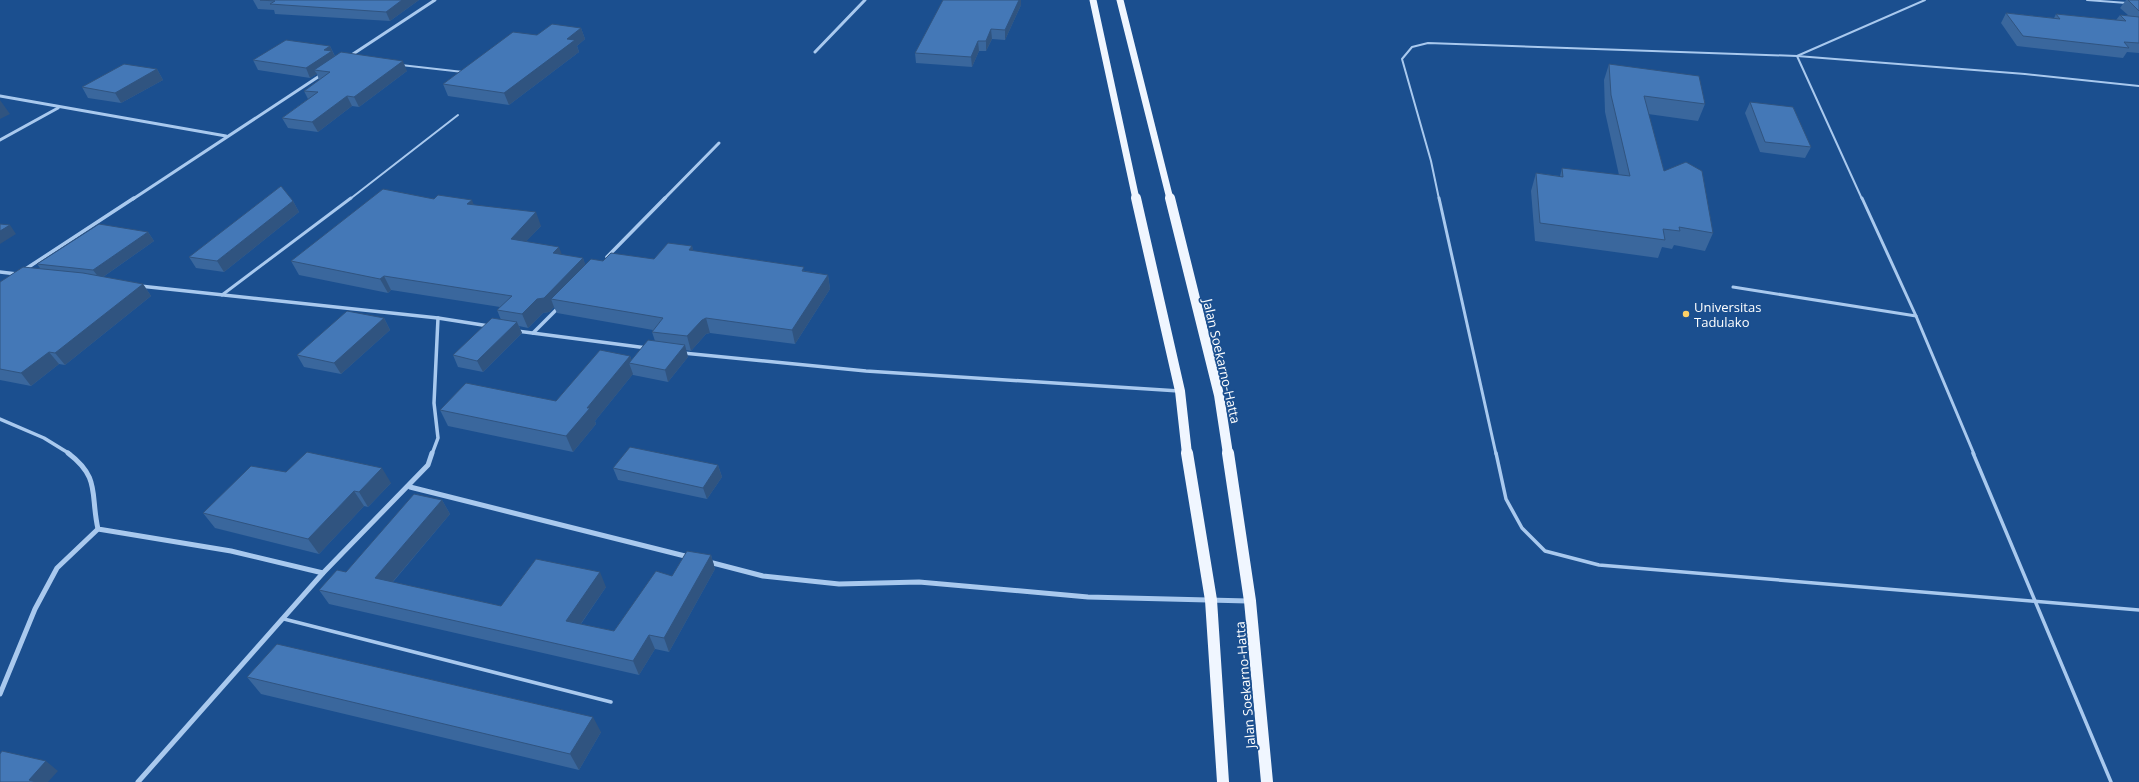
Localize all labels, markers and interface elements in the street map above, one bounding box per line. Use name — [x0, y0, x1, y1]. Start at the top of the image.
street label: Jalan Soekarno-Hatta — [1198, 295, 1245, 425]
place label: Universitas Tadulako — [1694, 298, 1761, 331]
marker: Universitas Tadulako — [1681, 309, 1691, 319]
street label: Jalan Soekarno-Hatta — [1230, 621, 1260, 751]

